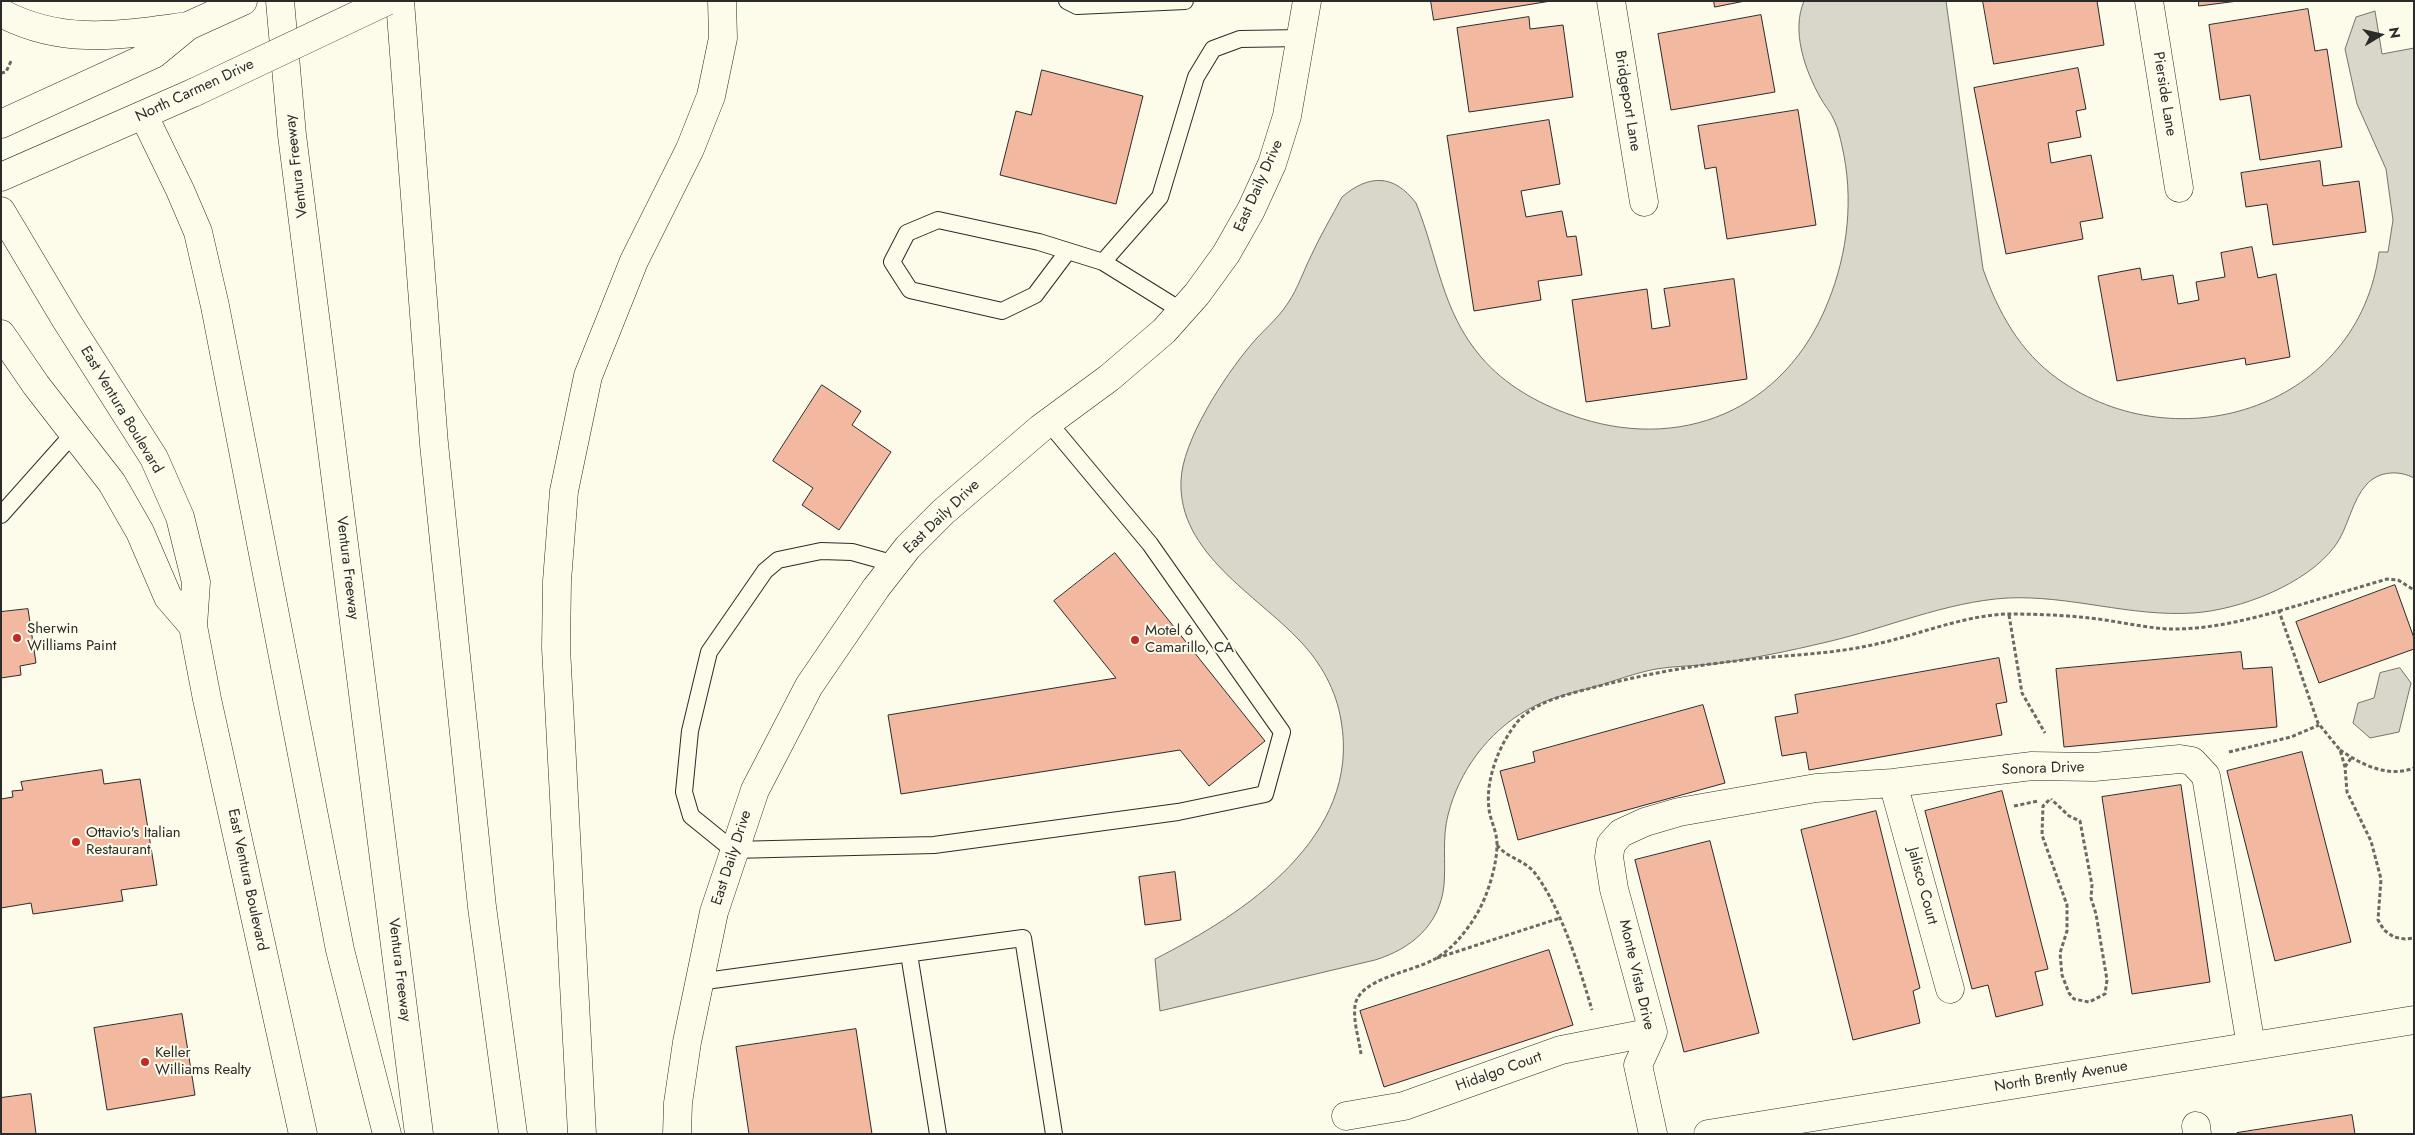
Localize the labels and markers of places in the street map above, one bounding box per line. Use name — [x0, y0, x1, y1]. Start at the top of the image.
place label: Sherwin Williams Paint — [27, 620, 116, 655]
place label: Motel 6 Camarillo, CA — [1145, 622, 1234, 657]
marker: Sherwin Williams Paint — [11, 632, 23, 644]
marker: Motel 6 Camarillo, CA — [1129, 634, 1141, 646]
place label: Ottavio's Italian Restaurant — [86, 824, 181, 859]
marker: Ottavio's Italian Restaurant — [70, 836, 82, 848]
place label: Keller Williams Realty — [155, 1044, 251, 1079]
marker: Keller Williams Realty — [139, 1056, 151, 1068]

